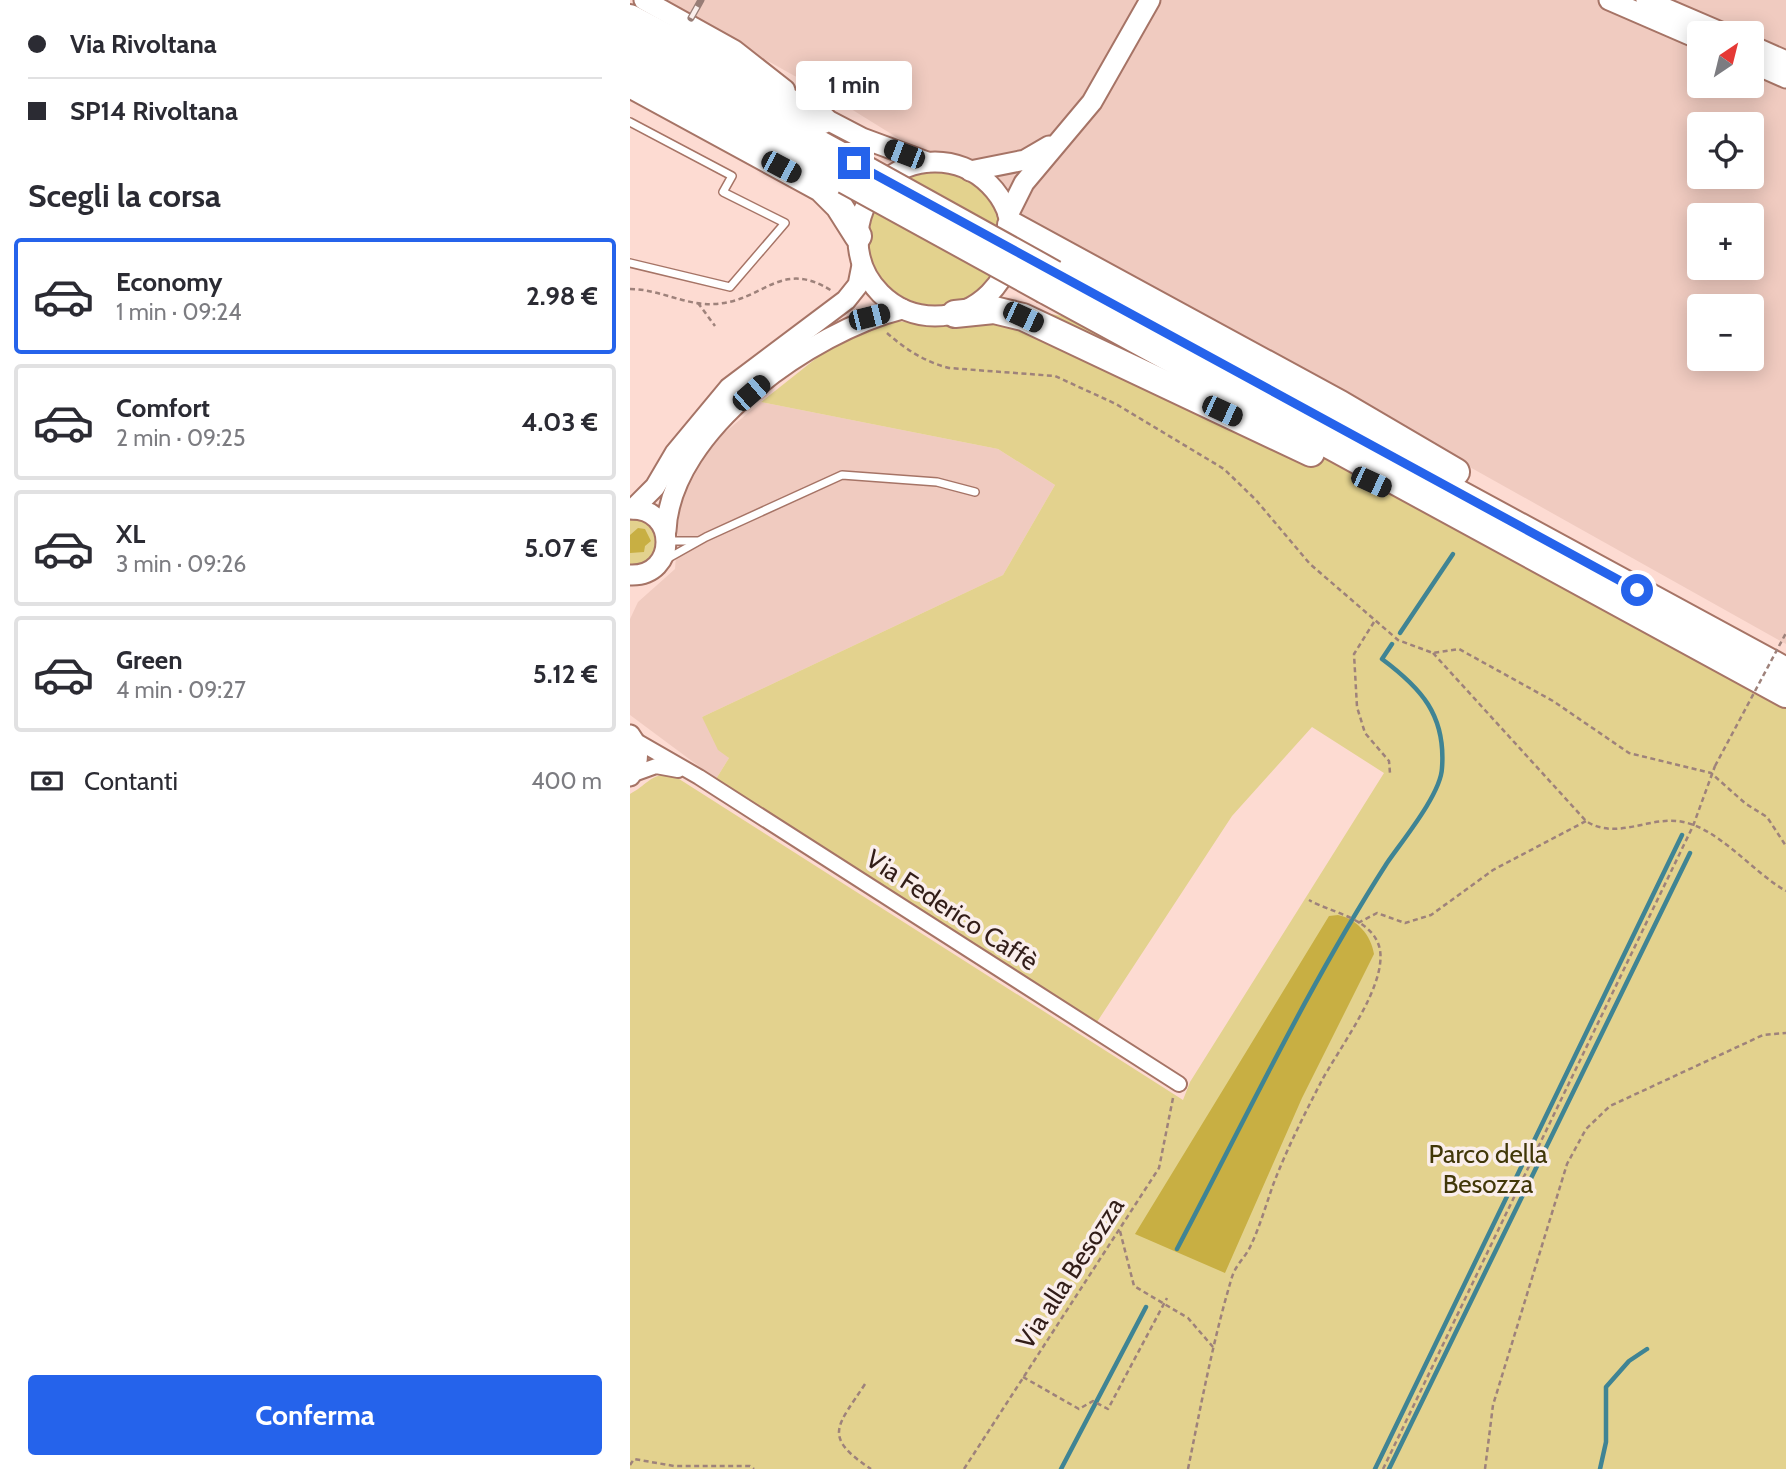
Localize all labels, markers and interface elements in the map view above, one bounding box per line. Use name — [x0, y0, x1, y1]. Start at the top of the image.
north arrow — [1687, 21, 1764, 98]
map controls — [1687, 21, 1764, 371]
text: Via Rivoltana — [70, 28, 217, 60]
callout: 1 min — [796, 61, 912, 110]
text: 1 min — [828, 71, 880, 99]
text: SP14 Rivoltana — [70, 95, 238, 127]
button: locate — [1687, 112, 1764, 189]
car — [881, 137, 928, 171]
route end — [838, 147, 870, 179]
car — [758, 148, 805, 186]
text: Scegli la corsa — [28, 176, 221, 215]
button: + — [1687, 203, 1764, 280]
icon: car — [32, 265, 95, 328]
text: Economy — [116, 266, 222, 298]
text: 2.98 € — [526, 280, 598, 312]
button: − — [1687, 294, 1764, 371]
text: 1 min · 09:24 — [116, 298, 242, 326]
car — [1000, 299, 1047, 335]
car — [847, 302, 892, 332]
car — [729, 371, 774, 415]
icon: car — [32, 391, 95, 454]
text: Comfort — [116, 392, 210, 424]
car — [1199, 393, 1246, 429]
text: 4.03 € — [521, 406, 598, 438]
text: 2 min · 09:25 — [116, 424, 245, 452]
car — [1348, 464, 1395, 500]
icon: car — [32, 517, 95, 580]
text: XL — [116, 518, 145, 550]
text: 5.07 € — [524, 532, 598, 564]
text: 3 min · 09:26 — [116, 550, 246, 578]
route start — [1621, 574, 1653, 606]
icon: car — [32, 643, 95, 706]
text: Green — [116, 644, 183, 676]
text: 5.12 € — [533, 658, 598, 690]
text: 4 min · 09:27 — [116, 676, 246, 704]
icon: cash — [28, 762, 66, 800]
text: Contanti — [84, 765, 178, 797]
text: 400 m — [531, 767, 602, 795]
street label: Via Federico Caffè — [860, 843, 1044, 977]
park label: Parco della Besozza — [1428, 1138, 1548, 1200]
street label: Via alla Besozza — [1009, 1191, 1131, 1355]
button: Conferma — [28, 1375, 602, 1455]

